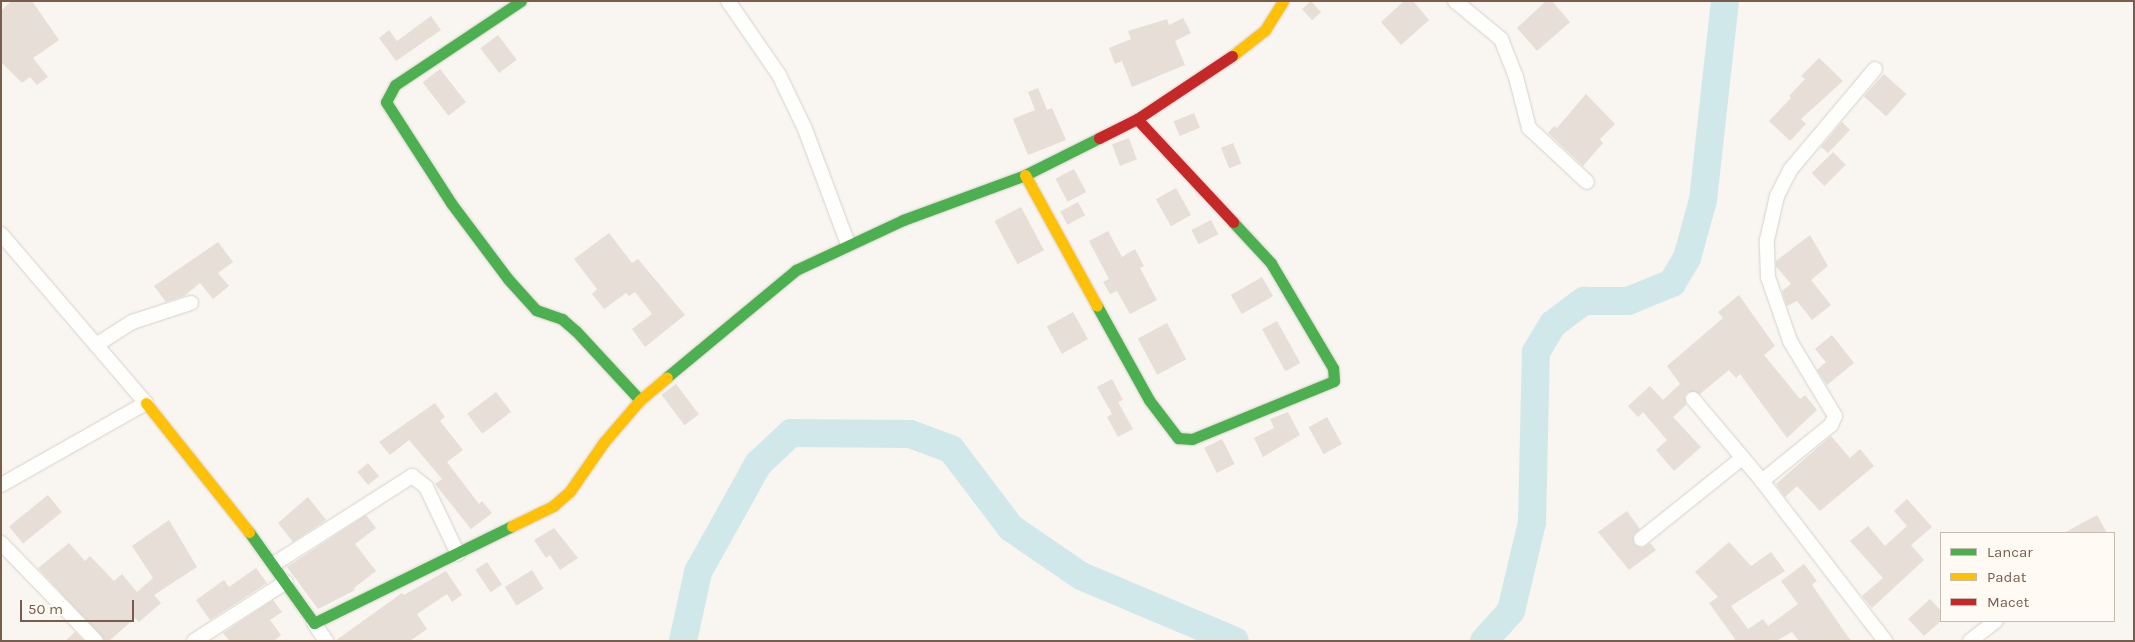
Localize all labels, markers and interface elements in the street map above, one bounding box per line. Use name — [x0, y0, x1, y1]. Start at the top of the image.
legend — [1940, 532, 2115, 622]
text: Lancar — [1987, 543, 2033, 561]
text: Padat — [1987, 568, 2026, 586]
scale bar — [22, 590, 136, 622]
text: Macet — [1987, 593, 2029, 611]
text: 50 m — [28, 600, 63, 618]

